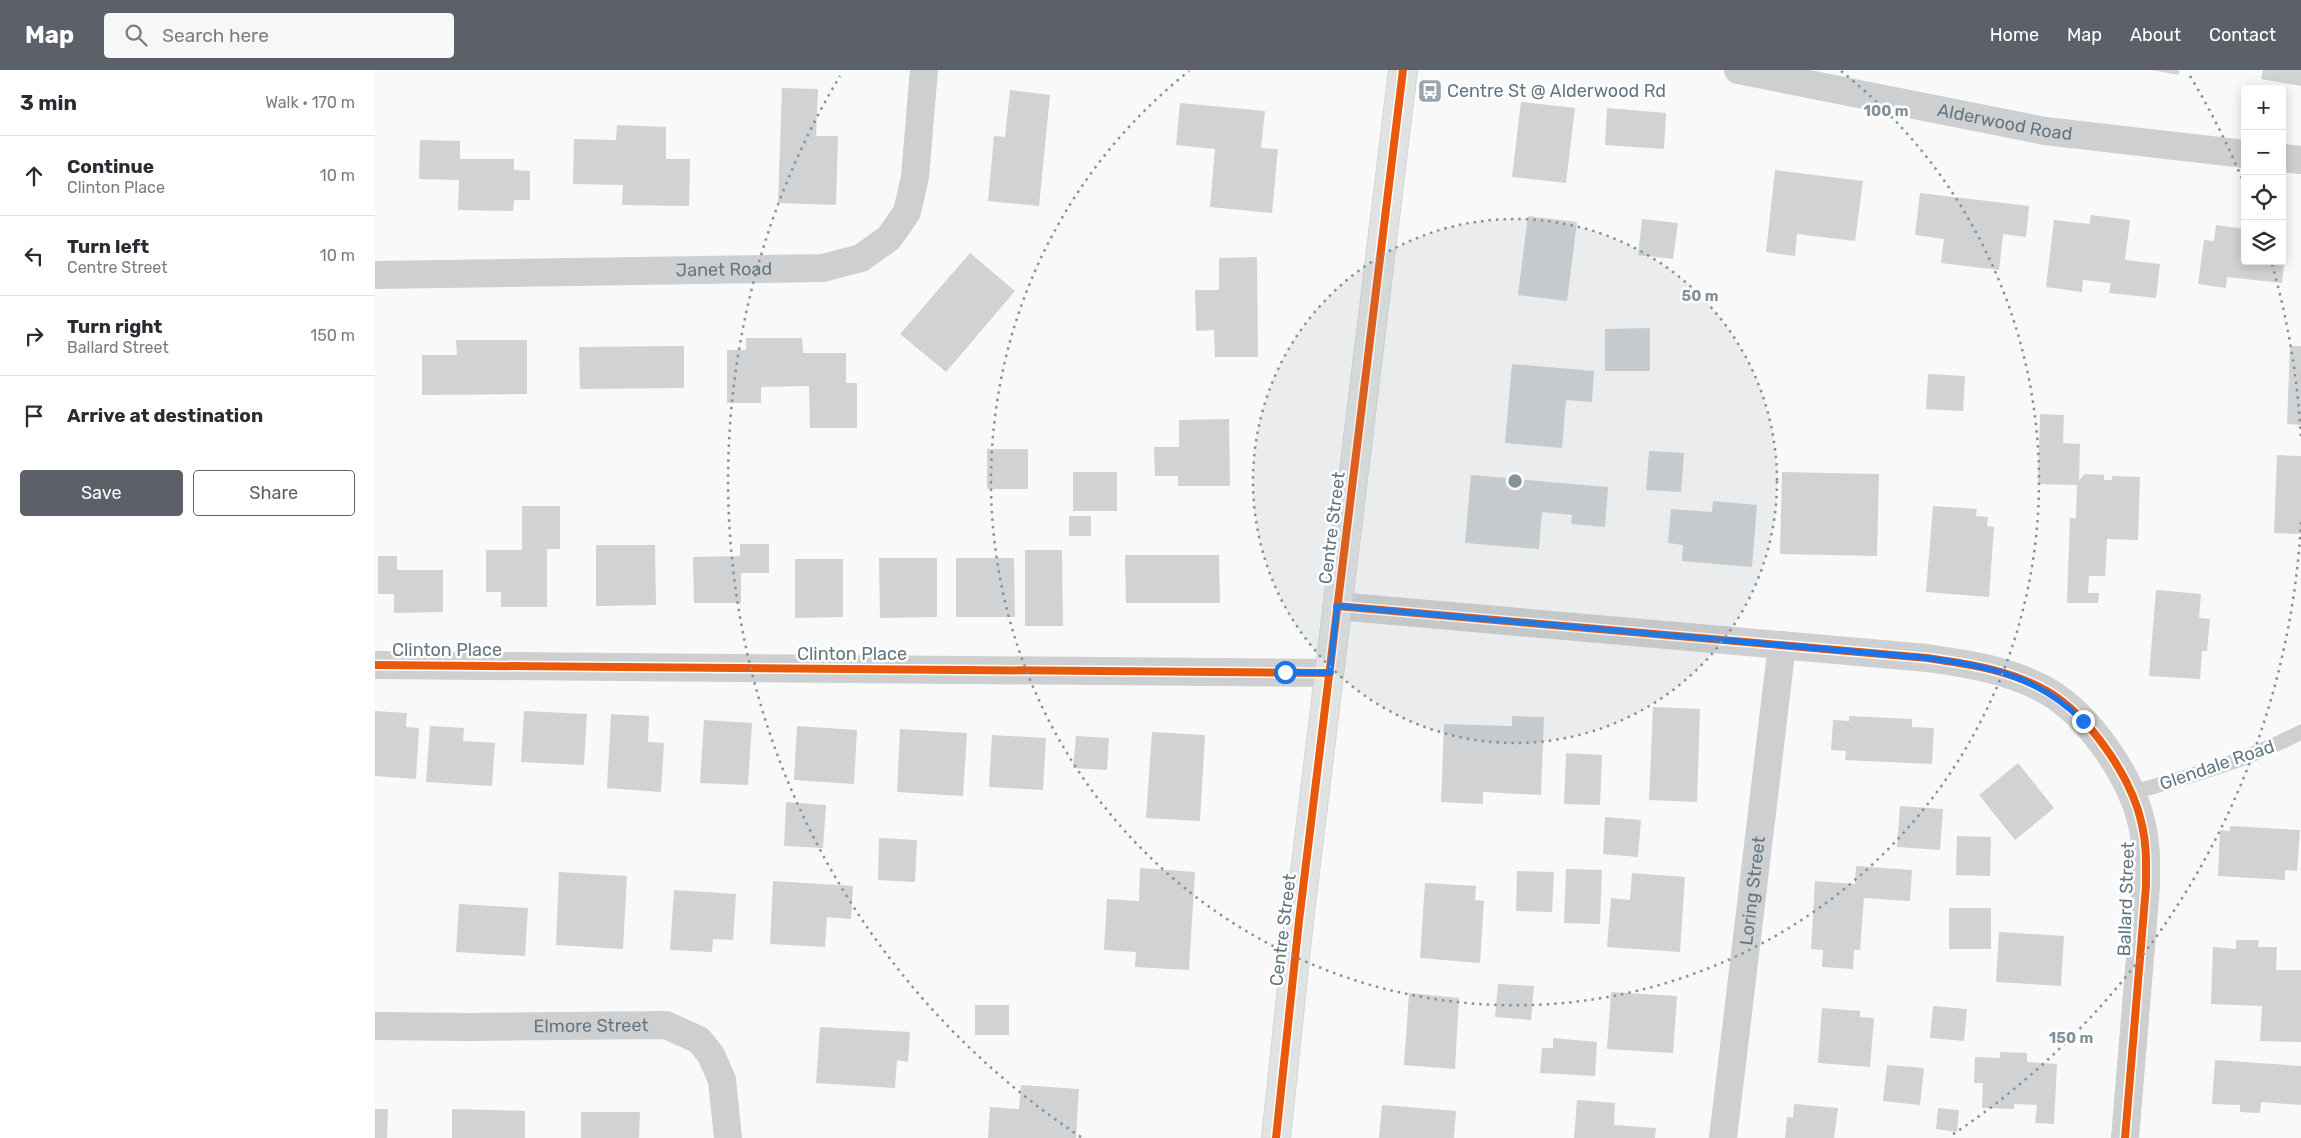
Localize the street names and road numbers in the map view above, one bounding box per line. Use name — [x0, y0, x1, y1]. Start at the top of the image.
street label: Alderwood Road — [1936, 99, 2073, 145]
street label: Janet Road — [676, 258, 772, 281]
street label: Centre Street — [1314, 471, 1350, 585]
street label: Clinton Place — [392, 639, 502, 661]
street label: Clinton Place — [797, 643, 907, 665]
street label: Glendale Road — [2157, 735, 2277, 795]
street label: Loring Street — [1735, 835, 1770, 947]
street label: Ballard Street — [2113, 841, 2139, 957]
street label: Centre Street — [1265, 873, 1301, 987]
street label: Elmore Street — [533, 1014, 649, 1037]

